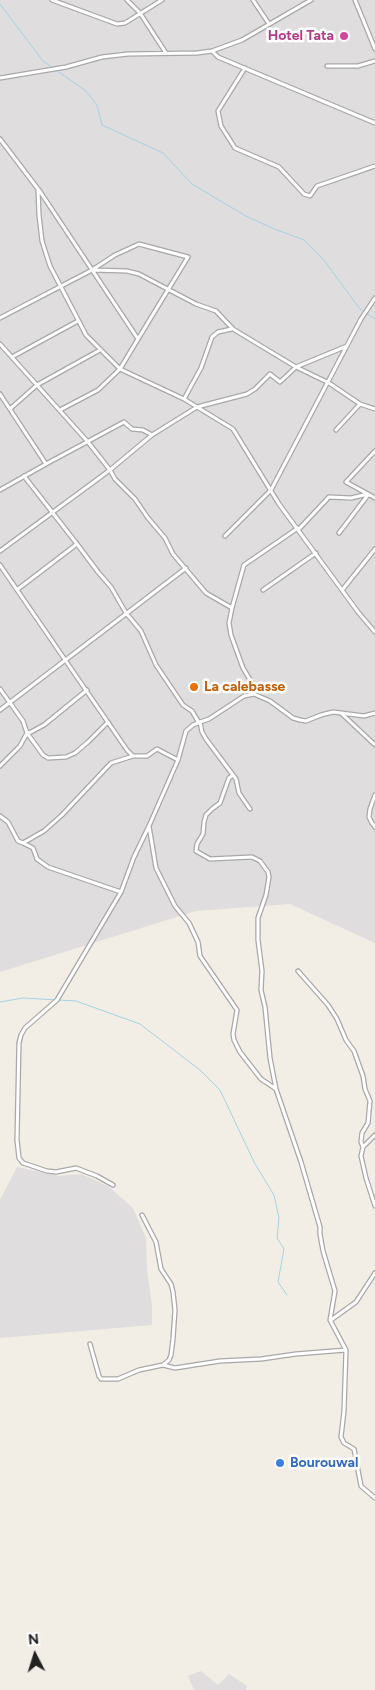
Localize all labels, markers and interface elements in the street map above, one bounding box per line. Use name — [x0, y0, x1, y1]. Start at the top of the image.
place label: Hotel Tata — [268, 28, 334, 44]
marker: Hotel Tata — [338, 30, 350, 42]
place label: La calebasse — [204, 679, 285, 695]
marker: La calebasse — [188, 681, 200, 693]
place label: Bourouwal — [290, 1455, 358, 1471]
marker: Bourouwal — [274, 1457, 286, 1469]
north arrow — [10, 1630, 60, 1680]
text: N — [28, 1631, 40, 1648]

